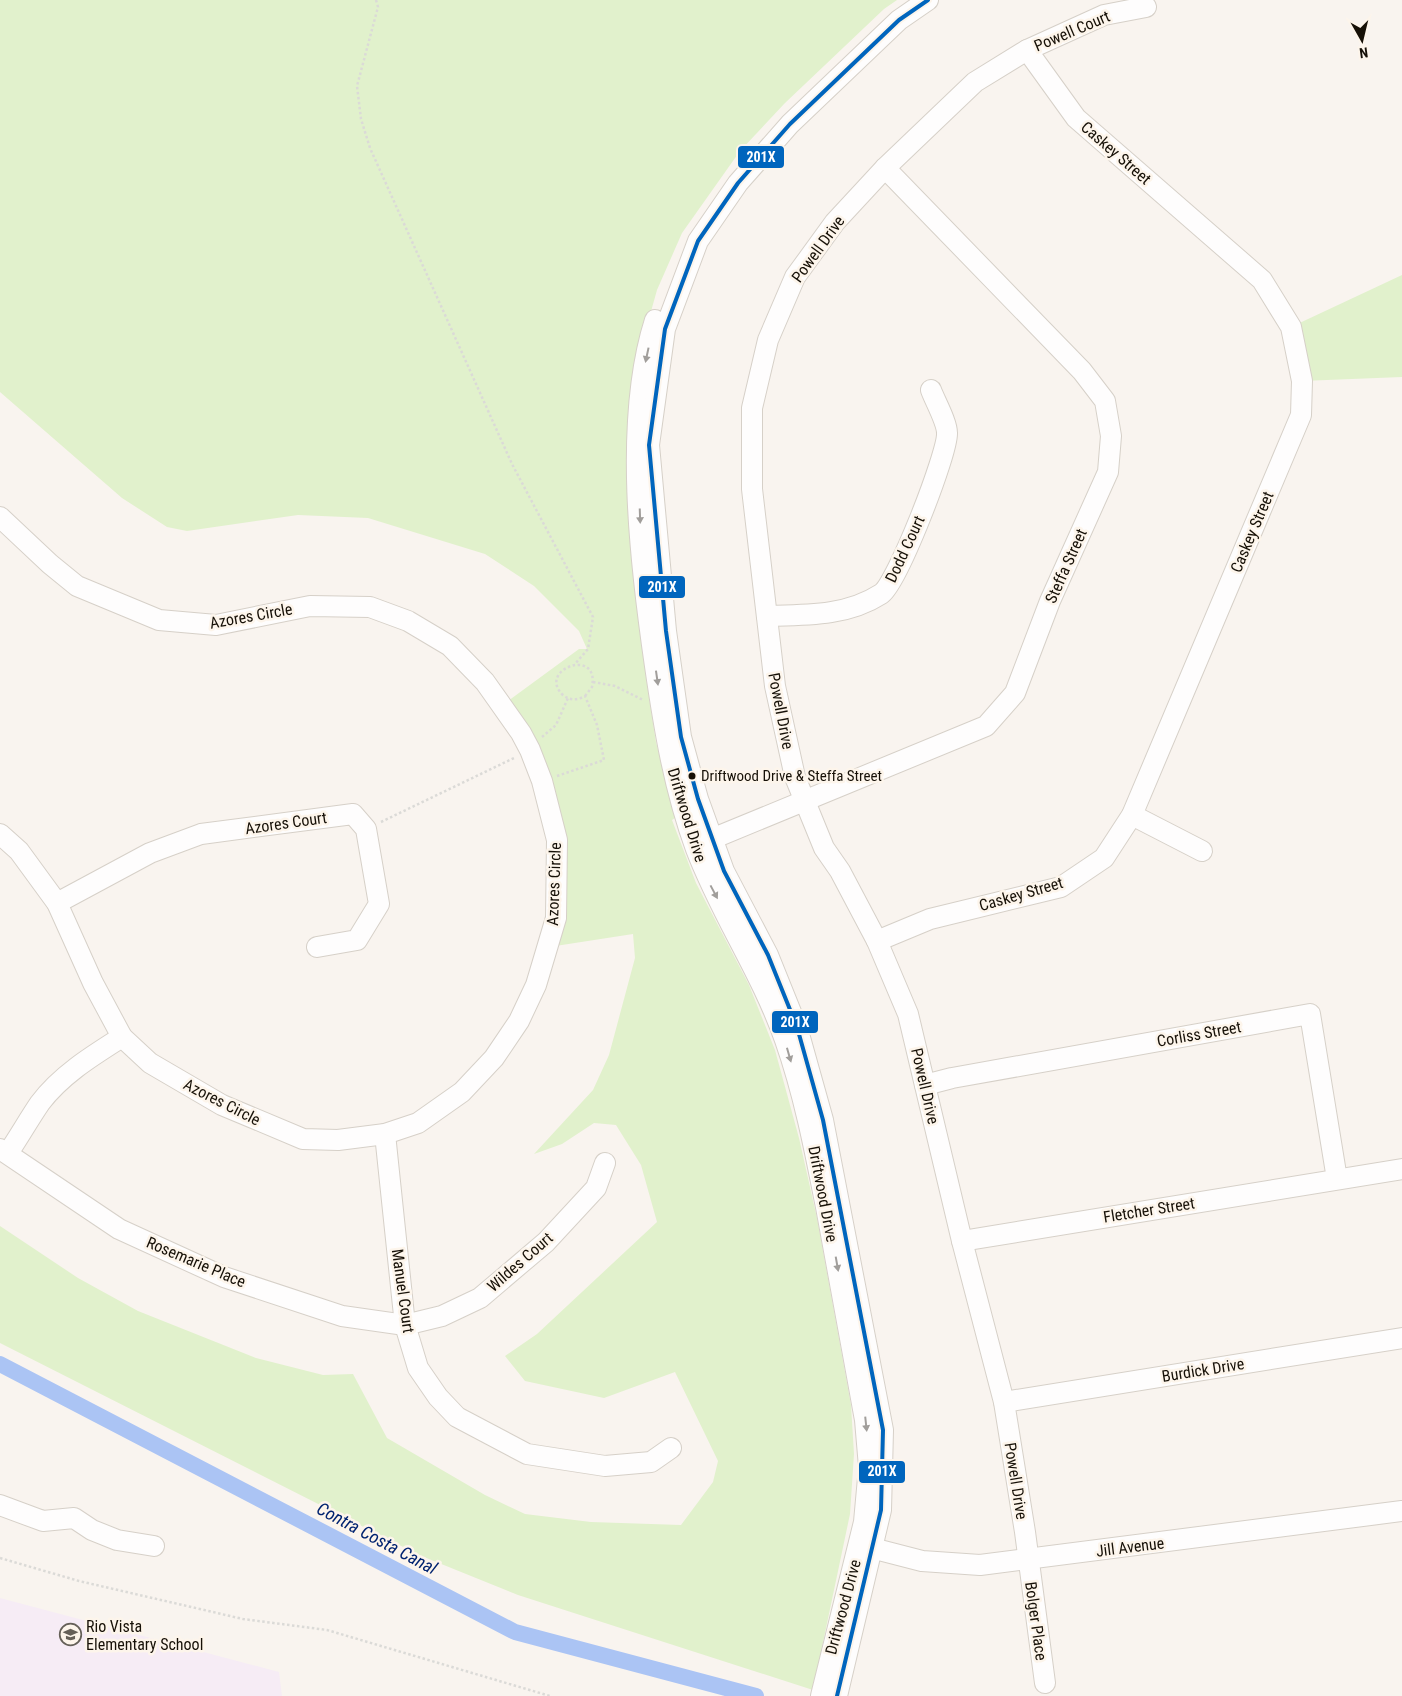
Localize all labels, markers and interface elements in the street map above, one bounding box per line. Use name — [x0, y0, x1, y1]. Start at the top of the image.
street label: Powell Court — [1031, 6, 1113, 55]
north arrow — [1337, 15, 1387, 65]
text: N — [1358, 44, 1369, 61]
street label: Caskey Street — [1077, 118, 1155, 189]
line badge: 201X — [737, 145, 785, 169]
text: 201X — [746, 149, 776, 165]
street label: Powell Drive — [787, 212, 849, 286]
one-way arrow — [643, 347, 651, 362]
street label: Caskey Street — [1226, 488, 1278, 575]
one-way arrow — [636, 509, 644, 525]
street label: Dodd Court — [881, 512, 929, 585]
street label: Steffa Street — [1041, 526, 1091, 606]
line badge: 201X — [638, 575, 686, 599]
text: 201X — [647, 579, 677, 595]
street label: Azores Circle — [208, 599, 294, 633]
one-way arrow — [653, 670, 661, 686]
street label: Powell Drive — [764, 671, 798, 751]
street label: Driftwood Drive — [664, 766, 710, 864]
place label: Driftwood Drive & Steffa Street — [701, 767, 882, 785]
marker: Driftwood Drive & Steffa Street — [687, 771, 697, 781]
street label: Azores Court — [244, 808, 328, 838]
street label: Azores Circle — [543, 842, 565, 926]
street label: Caskey Street — [977, 873, 1065, 915]
one-way arrow — [710, 885, 718, 899]
line badge: 201X — [771, 1010, 819, 1034]
text: 201X — [780, 1014, 810, 1030]
street label: Corliss Street — [1155, 1017, 1243, 1051]
street label: Powell Drive — [907, 1046, 943, 1126]
one-way arrow — [786, 1047, 794, 1062]
street label: Azores Circle — [180, 1075, 264, 1129]
street label: Driftwood Drive — [804, 1144, 842, 1244]
street label: Fletcher Street — [1102, 1193, 1196, 1227]
street label: Wildes Court — [483, 1228, 557, 1296]
street label: Rosemarie Place — [144, 1233, 248, 1291]
street label: Manuel Court — [388, 1248, 418, 1335]
one-way arrow — [833, 1257, 841, 1273]
street label: Burdick Drive — [1161, 1354, 1245, 1386]
one-way arrow — [862, 1417, 870, 1433]
street label: Powell Drive — [1001, 1441, 1031, 1521]
line badge: 201X — [858, 1460, 906, 1484]
text: 201X — [867, 1463, 897, 1479]
water label: Contra Costa Canal — [313, 1497, 442, 1579]
street label: Jill Avenue — [1095, 1533, 1165, 1561]
street label: Driftwood Drive — [821, 1557, 865, 1657]
street label: Bolger Place — [1021, 1580, 1051, 1662]
place label: Rio Vista Elementary School — [86, 1617, 203, 1654]
school or university icon: Rio Vista Elementary School — [58, 1623, 82, 1647]

